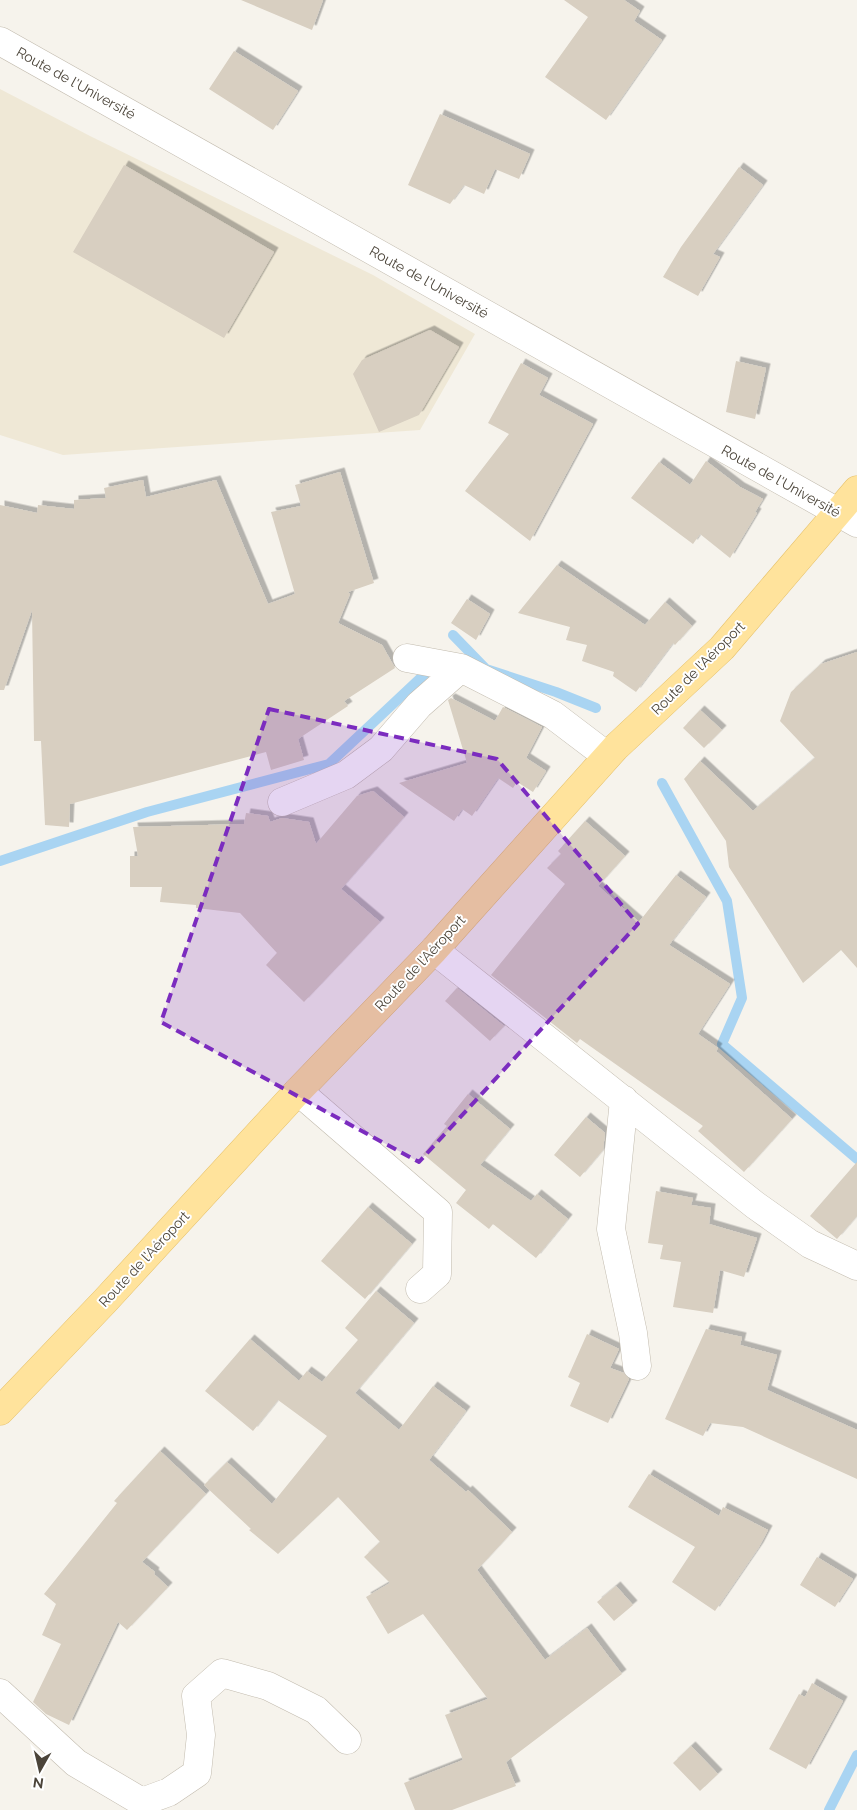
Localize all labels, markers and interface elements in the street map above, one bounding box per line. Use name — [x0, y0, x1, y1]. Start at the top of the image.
street label: Route de l'Université — [14, 44, 138, 122]
street label: Route de l'Université — [367, 243, 491, 321]
street label: Route de l'Université — [719, 442, 843, 520]
street label: Route de l'Aéroport — [648, 618, 748, 718]
street label: Route de l'Aéroport — [372, 912, 469, 1014]
street label: Route de l'Aéroport — [96, 1208, 193, 1310]
north arrow — [15, 1745, 65, 1795]
text: N — [32, 1774, 45, 1792]

